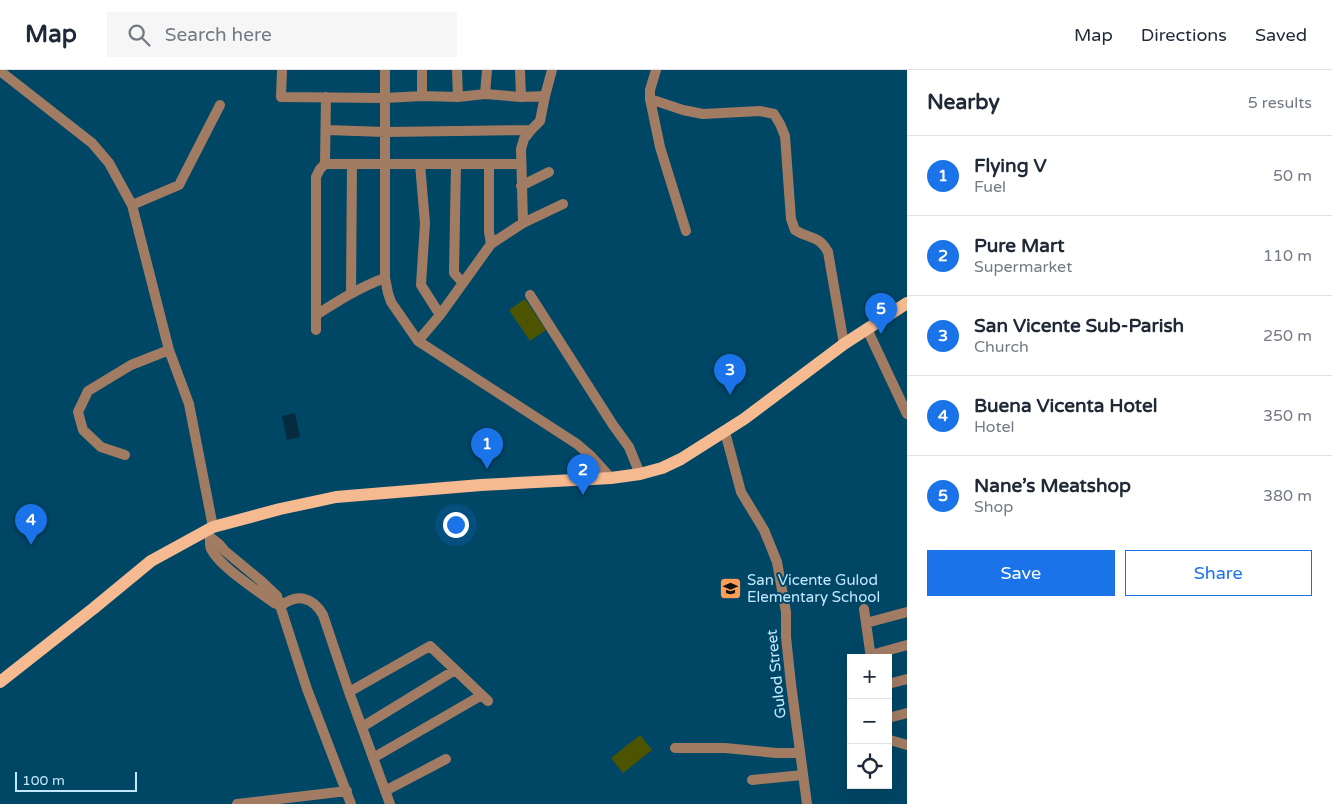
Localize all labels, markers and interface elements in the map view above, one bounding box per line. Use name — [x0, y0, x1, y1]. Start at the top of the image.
search box — [107, 12, 457, 57]
text: Map — [25, 20, 77, 49]
icon: search — [125, 21, 153, 49]
text: Search here — [165, 24, 272, 46]
text: Map — [1074, 24, 1113, 46]
text: Directions — [1141, 24, 1227, 46]
text: Saved — [1255, 24, 1307, 46]
text: Nearby — [927, 90, 1000, 115]
text: 5 results — [1248, 93, 1312, 113]
text: Flying V — [974, 155, 1047, 177]
text: 1 — [938, 166, 948, 186]
text: 50 m — [1273, 166, 1312, 186]
text: Fuel — [974, 177, 1006, 197]
text: Pure Mart — [974, 235, 1064, 257]
text: 2 — [938, 246, 948, 266]
text: 110 m — [1263, 246, 1312, 266]
text: Supermarket — [974, 257, 1072, 277]
pin: 5 — [865, 293, 897, 334]
text: San Vicente Sub-Parish — [974, 315, 1184, 337]
text: 3 — [938, 326, 948, 346]
text: 250 m — [1263, 326, 1312, 346]
text: Church — [974, 337, 1029, 357]
pin: 3 — [714, 354, 746, 395]
text: Buena Vicenta Hotel — [974, 395, 1157, 417]
text: 4 — [938, 406, 948, 426]
text: 350 m — [1263, 406, 1312, 426]
text: Hotel — [974, 417, 1015, 437]
pin: 1 — [471, 428, 503, 469]
pin: 2 — [567, 454, 599, 495]
text: Nane’s Meatshop — [974, 475, 1131, 497]
text: 5 — [938, 486, 948, 506]
text: 380 m — [1263, 486, 1312, 506]
text: Shop — [974, 497, 1013, 517]
pin: 4 — [15, 504, 47, 545]
your location — [443, 512, 469, 538]
button: Save — [927, 550, 1115, 596]
button: Share — [1125, 550, 1312, 596]
place label: San Vicente Gulod Elementary School — [747, 571, 880, 606]
school or university icon: San Vicente Gulod Elementary School — [719, 577, 743, 601]
street label: Gulod Street — [762, 628, 790, 719]
map controls — [847, 654, 892, 789]
button: + — [847, 654, 892, 699]
button: − — [847, 699, 892, 744]
button: locate — [847, 744, 892, 789]
scale bar — [15, 769, 138, 792]
text: 100 m — [22, 772, 65, 789]

